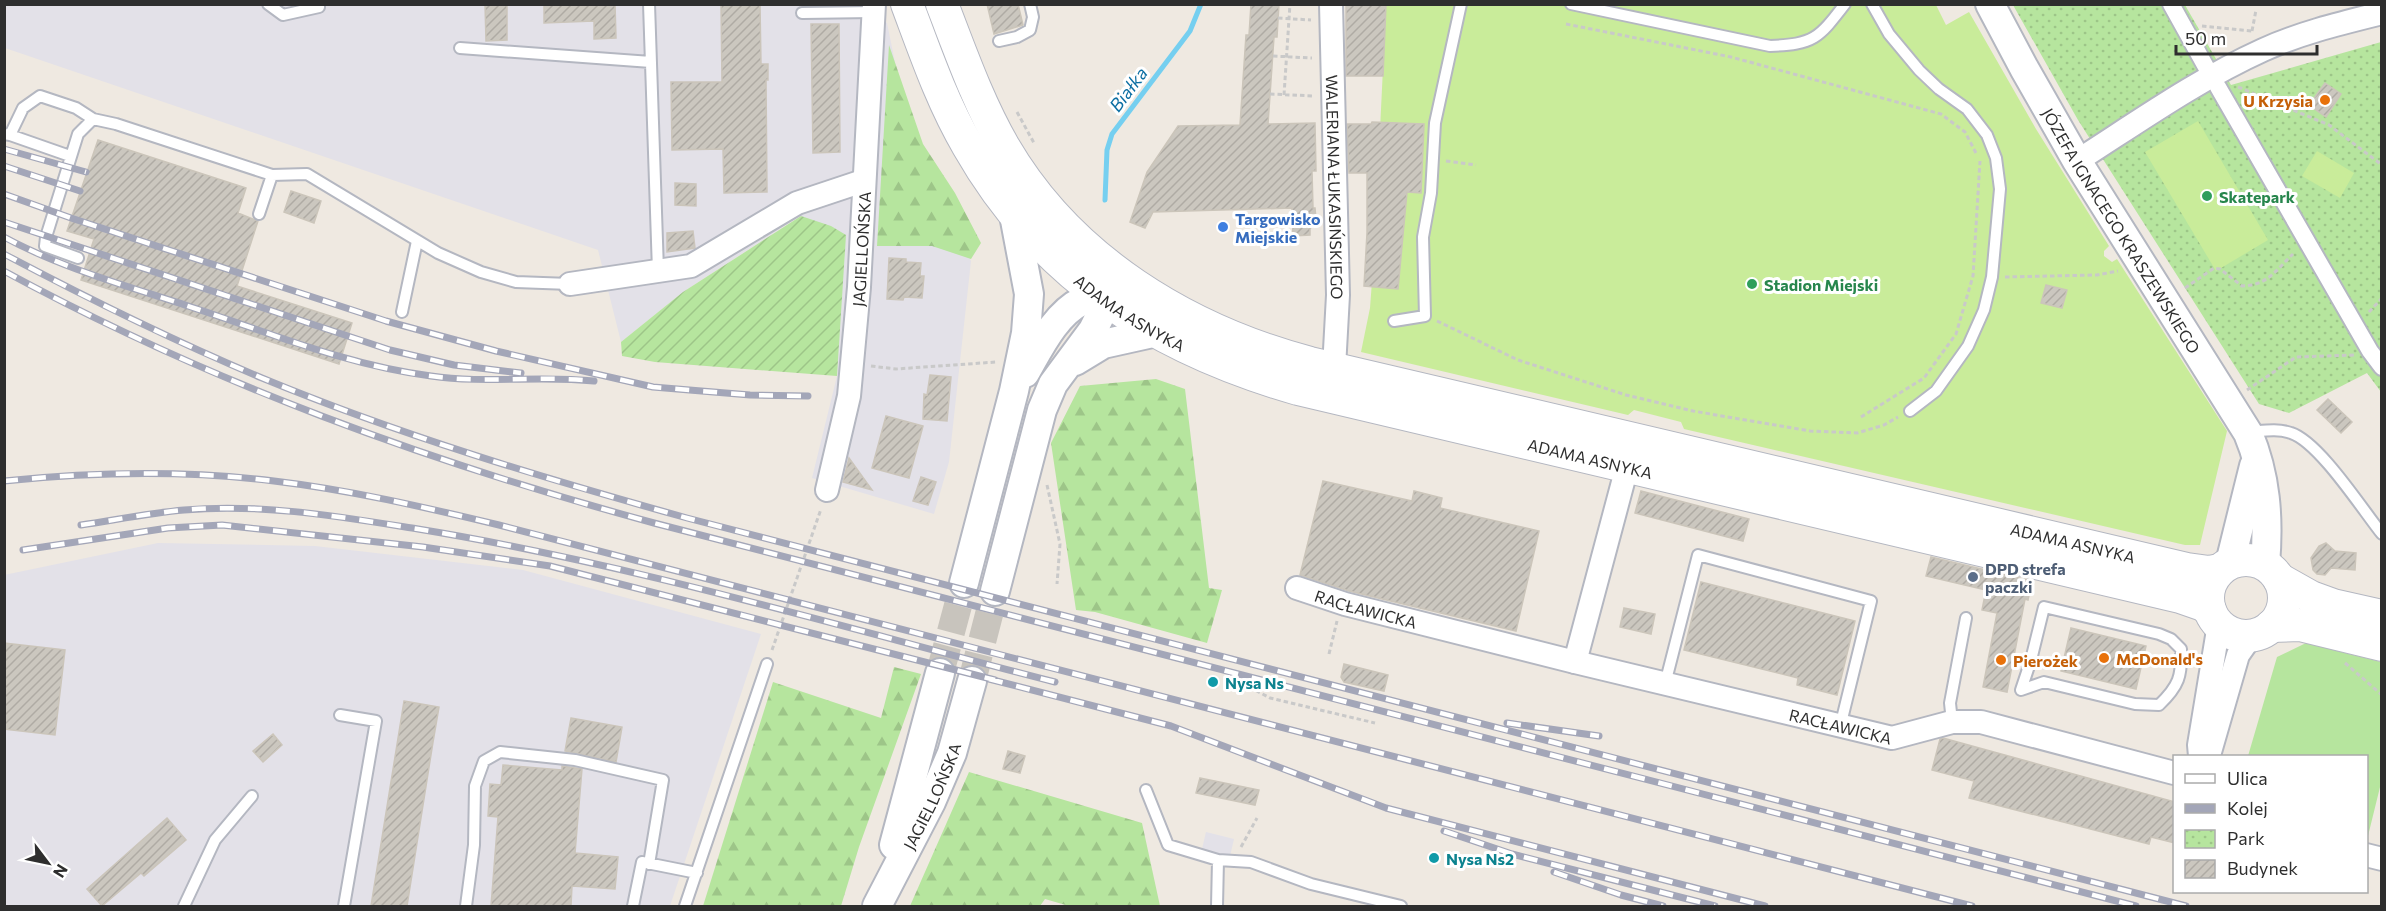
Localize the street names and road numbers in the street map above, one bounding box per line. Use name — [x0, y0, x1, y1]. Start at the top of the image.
street label: WALERIANA ŁUKASIŃSKIEGO — [1323, 74, 1348, 300]
street label: JÓZEFA IGNACEGO KRASZEWSKIEGO — [2039, 104, 2205, 356]
street label: JAGIELLOŃSKA — [848, 191, 874, 307]
street label: ADAMA ASNYKA — [1071, 270, 1188, 355]
street label: ADAMA ASNYKA — [1526, 434, 1654, 482]
street label: ADAMA ASNYKA — [2009, 518, 2137, 566]
street label: RACŁAWICKA — [1312, 585, 1419, 631]
street label: RACŁAWICKA — [1787, 704, 1894, 747]
street label: JAGIELLOŃSKA — [899, 741, 964, 852]

